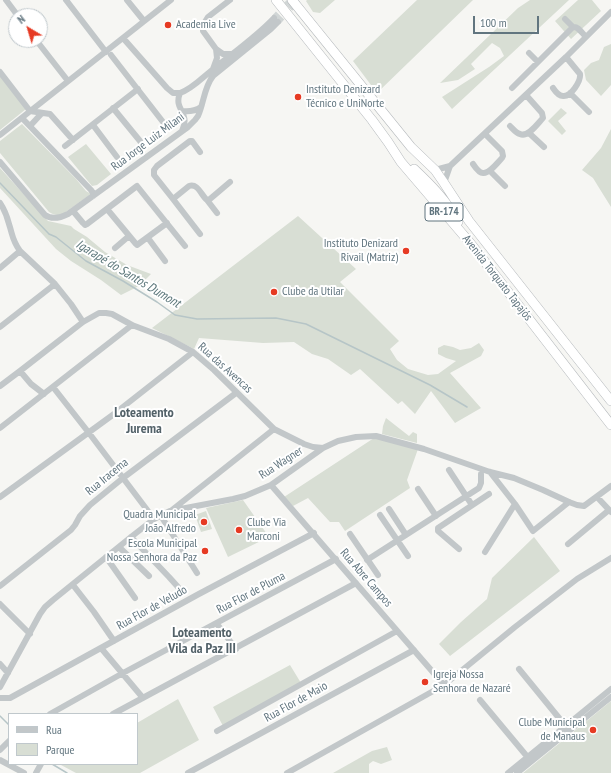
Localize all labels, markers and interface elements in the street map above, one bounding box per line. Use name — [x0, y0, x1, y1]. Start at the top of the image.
north arrow — [8, 8, 48, 48]
scale bar — [475, 8, 541, 34]
text: N — [15, 12, 28, 27]
text: 100 m — [480, 15, 507, 30]
place label: Academia Live — [176, 18, 236, 32]
marker: Academia Live — [163, 20, 173, 30]
place label: Instituto Denizard Técnico e UniNorte — [306, 83, 384, 111]
marker: Instituto Denizard Técnico e UniNorte — [293, 92, 303, 102]
street label: Rua Jorge Luiz Milani — [109, 110, 187, 174]
road number: BR-174 — [425, 203, 463, 221]
street label: Avenida Torquato Tapajós — [459, 232, 535, 324]
water label: Igarapé do Santos Dumont — [73, 237, 183, 311]
place label: Instituto Denizard Rivail (Matriz) — [324, 237, 398, 265]
marker: Instituto Denizard Rivail (Matriz) — [401, 246, 411, 256]
place label: Clube da Utilar — [282, 285, 344, 299]
marker: Clube da Utilar — [269, 287, 279, 297]
street label: Rua das Avencas — [195, 340, 255, 396]
district label: Loteamento Jurema — [114, 405, 174, 438]
street label: Rua Wagner — [256, 443, 306, 483]
street label: Rua Iracema — [83, 455, 131, 499]
place label: Quadra Municipal João Alfredo — [123, 508, 196, 536]
place label: Clube Via Marconi — [247, 516, 286, 544]
marker: Quadra Municipal João Alfredo — [199, 517, 209, 527]
marker: Clube Via Marconi — [234, 525, 244, 535]
place label: Escola Municipal Nossa Senhora da Paz — [107, 537, 197, 565]
marker: Escola Municipal Nossa Senhora da Paz — [200, 546, 210, 556]
street label: Rua Abre Campos — [337, 546, 395, 610]
street label: Rua Flor de Pluma — [214, 569, 288, 617]
street label: Rua Flor de Veludo — [114, 583, 190, 633]
district label: Loteamento Vila da Paz III — [168, 625, 236, 658]
place label: Igreja Nossa Senhora de Nazaré — [433, 668, 511, 696]
marker: Igreja Nossa Senhora de Nazaré — [420, 677, 430, 687]
street label: Rua Flor de Maio — [262, 679, 330, 725]
legend — [8, 713, 138, 765]
place label: Clube Municipal de Manaus — [518, 716, 585, 744]
text: Rua — [46, 722, 62, 737]
marker: Clube Municipal de Manaus — [588, 725, 598, 735]
text: Parque — [46, 742, 75, 757]

